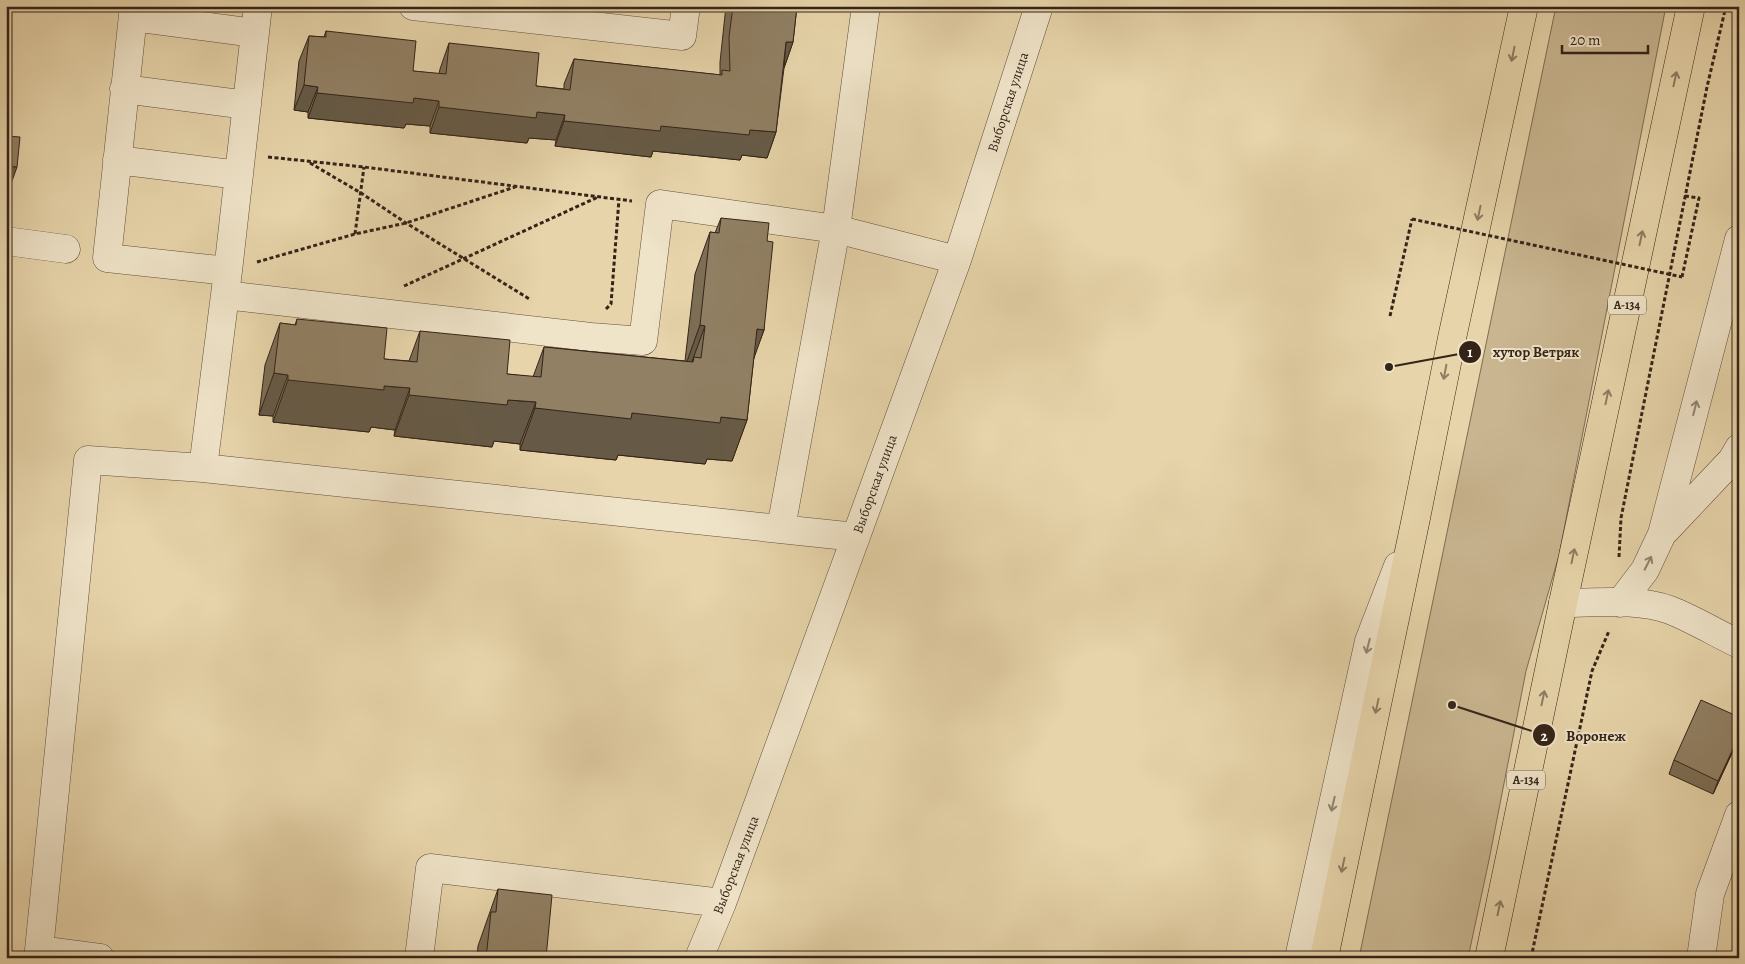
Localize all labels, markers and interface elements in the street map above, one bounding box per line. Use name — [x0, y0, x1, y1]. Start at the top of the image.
scale bar — [1562, 22, 1649, 54]
text: 20 m — [1570, 30, 1601, 50]
one-way arrow — [1508, 45, 1517, 61]
street label: Выборская улица — [983, 49, 1033, 154]
one-way arrow — [1671, 71, 1681, 87]
one-way arrow — [1474, 204, 1483, 220]
one-way arrow — [1637, 230, 1647, 246]
road number: А-134 — [1608, 296, 1646, 314]
callout: хутор Ветряк — [1458, 337, 1589, 367]
text: 1 — [1467, 342, 1473, 362]
text: хутор Ветряк — [1493, 342, 1579, 362]
one-way arrow — [1440, 363, 1450, 379]
one-way arrow — [1603, 389, 1612, 405]
one-way arrow — [1691, 400, 1700, 416]
street label: Выборская улица — [848, 431, 902, 536]
one-way arrow — [1569, 548, 1578, 564]
one-way arrow — [1644, 556, 1653, 571]
one-way arrow — [1363, 637, 1373, 653]
one-way arrow — [1539, 690, 1548, 706]
one-way arrow — [1372, 697, 1381, 713]
callout: Воронеж — [1531, 720, 1636, 750]
text: 2 — [1540, 726, 1548, 746]
text: Воронеж — [1566, 726, 1626, 746]
road number: А-134 — [1507, 770, 1545, 790]
one-way arrow — [1328, 796, 1337, 812]
street label: Выборская улица — [708, 812, 764, 917]
one-way arrow — [1338, 856, 1348, 872]
one-way arrow — [1495, 900, 1505, 916]

